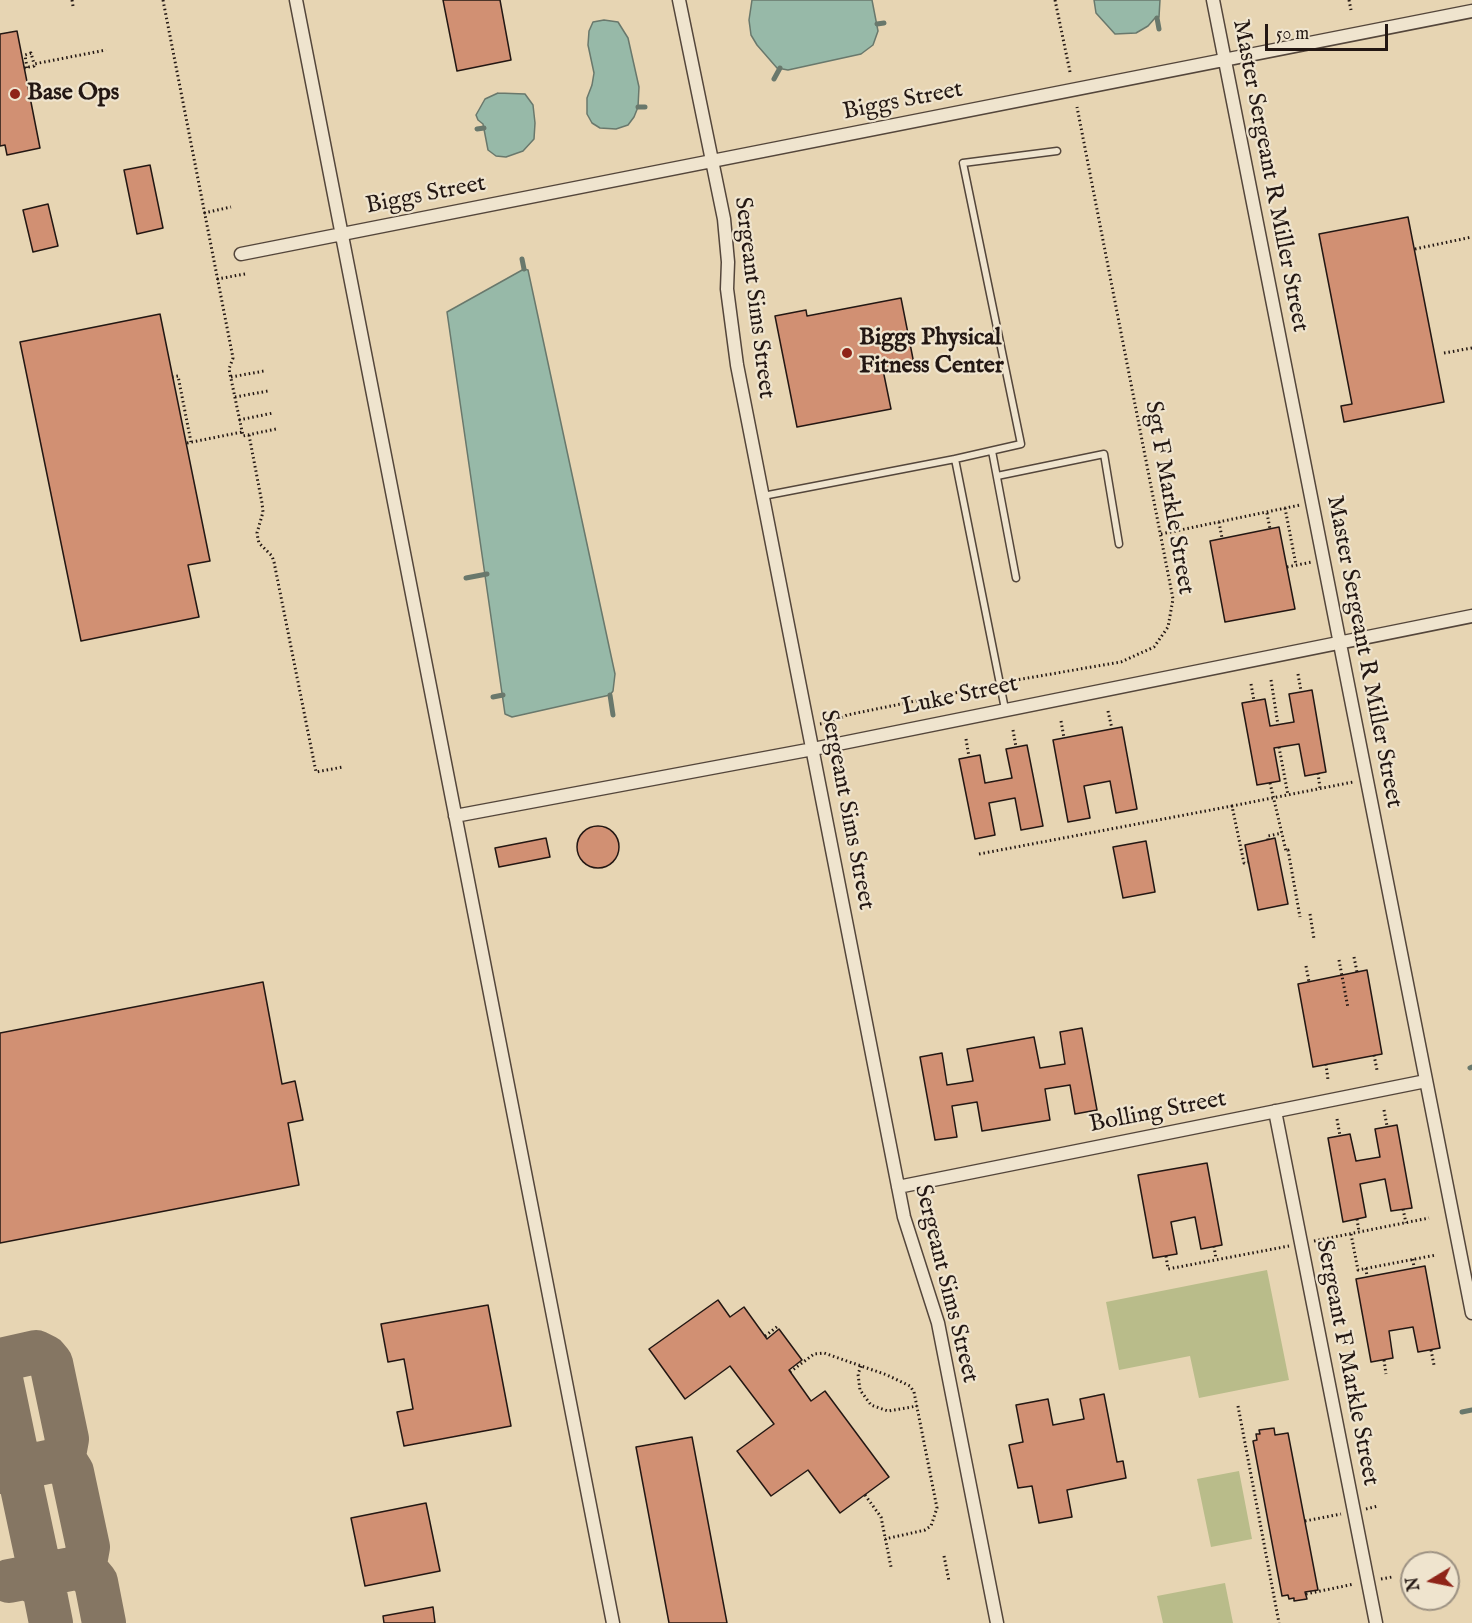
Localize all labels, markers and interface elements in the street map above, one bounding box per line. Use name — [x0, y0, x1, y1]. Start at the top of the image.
scale bar — [1268, 12, 1391, 50]
street label: Master Sergeant R Miller Street — [1225, 17, 1313, 335]
text: 50 m — [1276, 23, 1309, 46]
street label: Biggs Street — [841, 76, 965, 128]
place label: Base Ops — [27, 80, 119, 108]
marker: Base Ops — [8, 87, 22, 101]
street label: Biggs Street — [364, 170, 488, 222]
street label: Sergeant Sims Street — [726, 195, 780, 401]
place label: Biggs Physical Fitness Center — [859, 325, 1004, 381]
marker: Biggs Physical Fitness Center — [840, 346, 854, 360]
street label: Sgt F Markle Street — [1137, 399, 1199, 597]
street label: Master Sergeant R Miller Street — [1319, 493, 1407, 811]
street label: Luke Street — [899, 671, 1021, 723]
street label: Sergeant Sims Street — [812, 707, 880, 913]
street label: Bolling Street — [1087, 1086, 1229, 1140]
street label: Sergeant Sims Street — [906, 1182, 984, 1386]
street label: Sergeant F Markle Street — [1308, 1238, 1384, 1488]
north arrow — [1400, 1551, 1460, 1611]
text: N — [1403, 1575, 1425, 1592]

